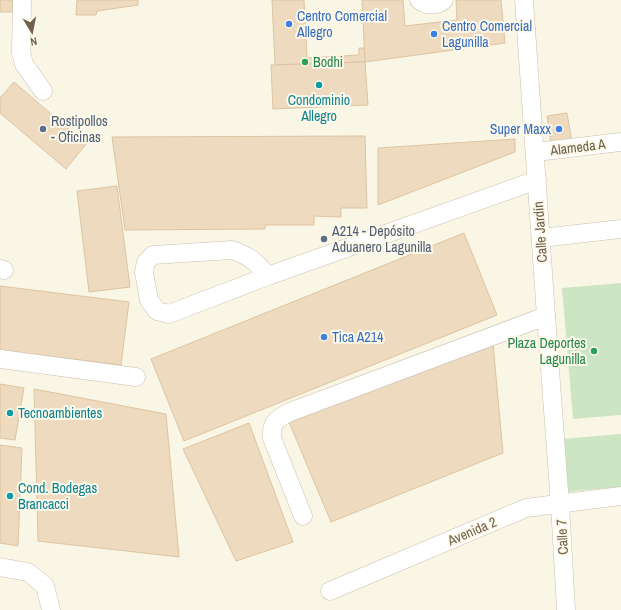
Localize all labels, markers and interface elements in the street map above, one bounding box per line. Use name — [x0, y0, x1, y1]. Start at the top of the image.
place label: Centro Comercial Allegro — [296, 7, 387, 41]
north arrow — [12, 12, 52, 52]
place label: Centro Comercial Lagunilla — [442, 17, 532, 51]
marker: Centro Comercial Allegro — [284, 19, 294, 29]
marker: Centro Comercial Lagunilla — [429, 29, 439, 39]
text: N — [29, 34, 38, 49]
place label: Bodhi — [313, 53, 343, 71]
marker: Bodhi — [300, 57, 310, 67]
marker: Condominio Allegro — [314, 80, 324, 90]
place label: Condominio Allegro — [288, 91, 350, 125]
place label: Rostipollos - Oficinas — [51, 112, 108, 146]
place label: Super Maxx — [490, 120, 551, 138]
marker: Rostipollos - Oficinas — [38, 124, 48, 134]
marker: Super Maxx — [554, 124, 564, 134]
street label: Alameda A — [548, 135, 607, 159]
street label: Calle Jardín — [529, 201, 551, 263]
place label: A214 - Depósito Aduanero Lagunilla — [331, 222, 432, 256]
marker: A214 - Depósito Aduanero Lagunilla — [319, 234, 329, 244]
place label: Tica A214 — [332, 328, 384, 346]
marker: Tica A214 — [319, 332, 329, 342]
place label: Plaza Deportes Lagunilla — [508, 334, 587, 368]
marker: Plaza Deportes Lagunilla — [589, 346, 599, 356]
place label: Tecnoambientes — [18, 404, 102, 422]
marker: Tecnoambientes — [5, 408, 15, 418]
place label: Cond. Bodegas Brancacci — [18, 479, 97, 513]
marker: Cond. Bodegas Brancacci — [5, 491, 15, 501]
street label: Avenida 2 — [444, 513, 499, 550]
street label: Calle 7 — [552, 519, 572, 555]

